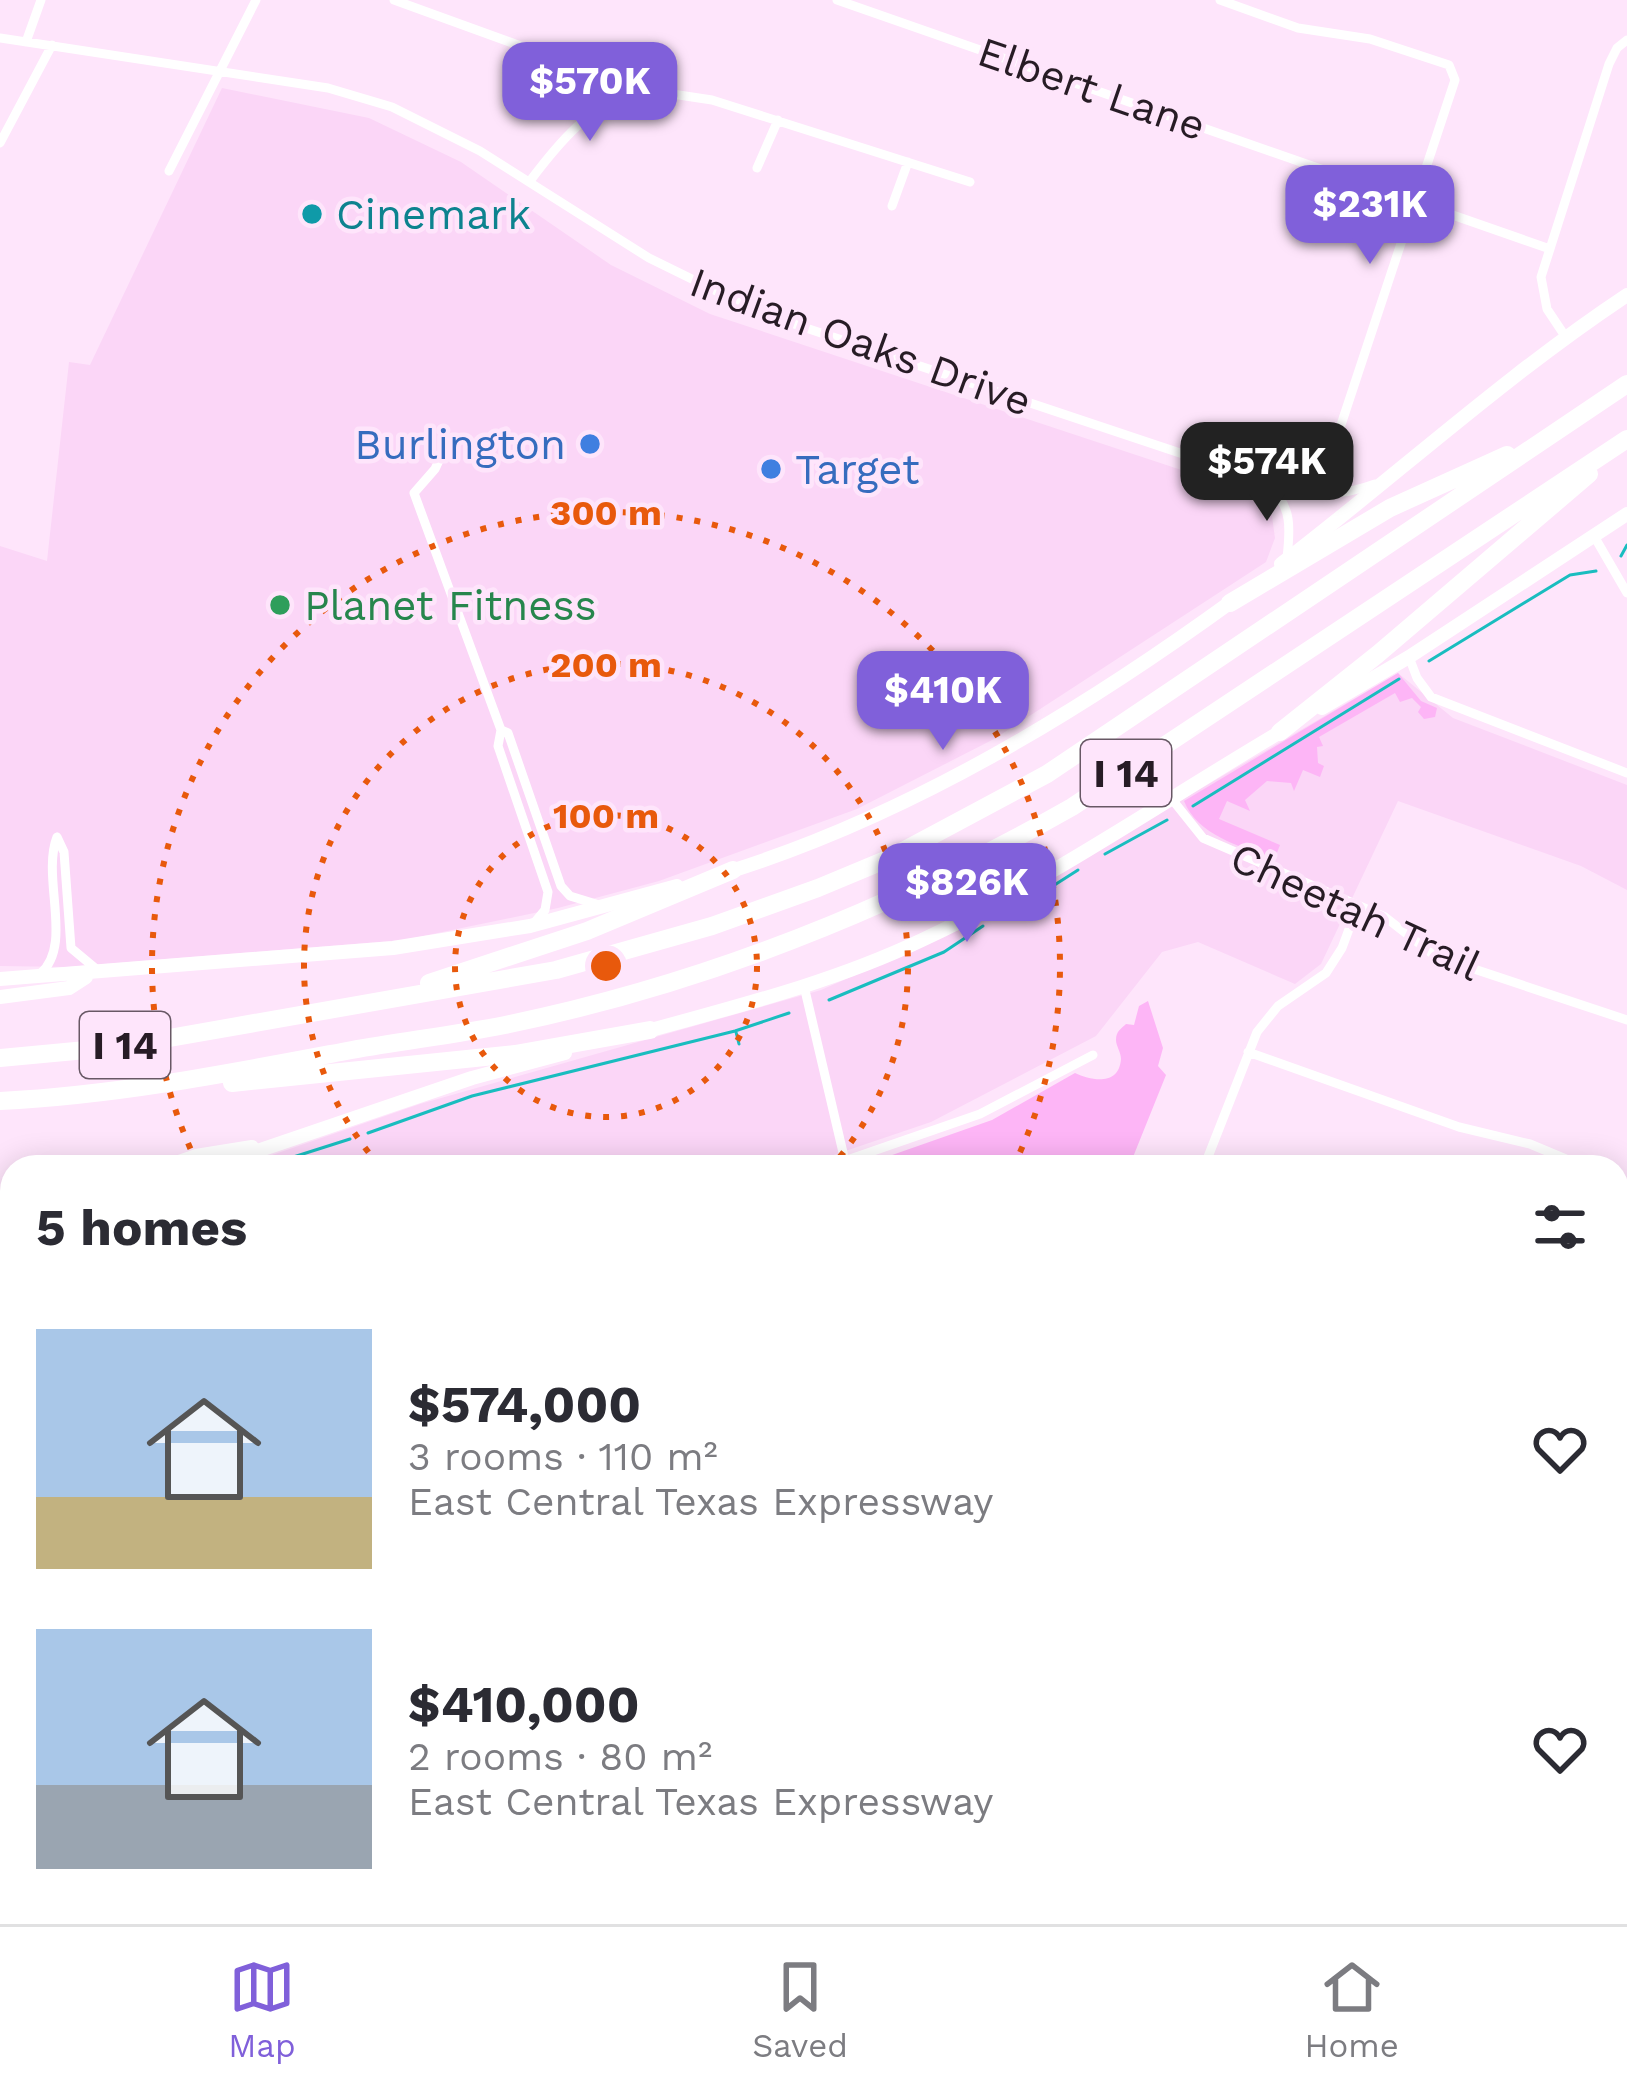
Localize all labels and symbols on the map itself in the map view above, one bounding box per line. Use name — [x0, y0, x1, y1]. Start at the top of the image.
street label: Elbert Lane — [972, 27, 1212, 150]
pin: $570K — [506, 42, 674, 144]
pin: $231K — [1286, 165, 1454, 267]
place label: Cinemark — [336, 190, 531, 239]
marker: Cinemark — [299, 201, 325, 227]
street label: Indian Oaks Drive — [684, 257, 1038, 426]
place label: Burlington — [354, 420, 566, 469]
pin: $574K — [1183, 422, 1351, 524]
marker: Burlington — [577, 431, 603, 457]
place label: Target — [795, 445, 920, 494]
marker: Target — [758, 456, 784, 482]
text: 300 m — [550, 492, 662, 534]
place label: Planet Fitness — [304, 581, 597, 630]
marker: Planet Fitness — [267, 592, 293, 618]
text: 200 m — [550, 644, 662, 686]
pin: $410K — [859, 651, 1027, 753]
road number: I 14 — [1081, 740, 1171, 806]
text: 100 m — [553, 795, 659, 837]
street label: Cheetah Trail — [1223, 832, 1489, 991]
pin: $826K — [883, 843, 1051, 945]
centre of rings — [585, 945, 627, 987]
road number: I 14 — [80, 1012, 170, 1078]

